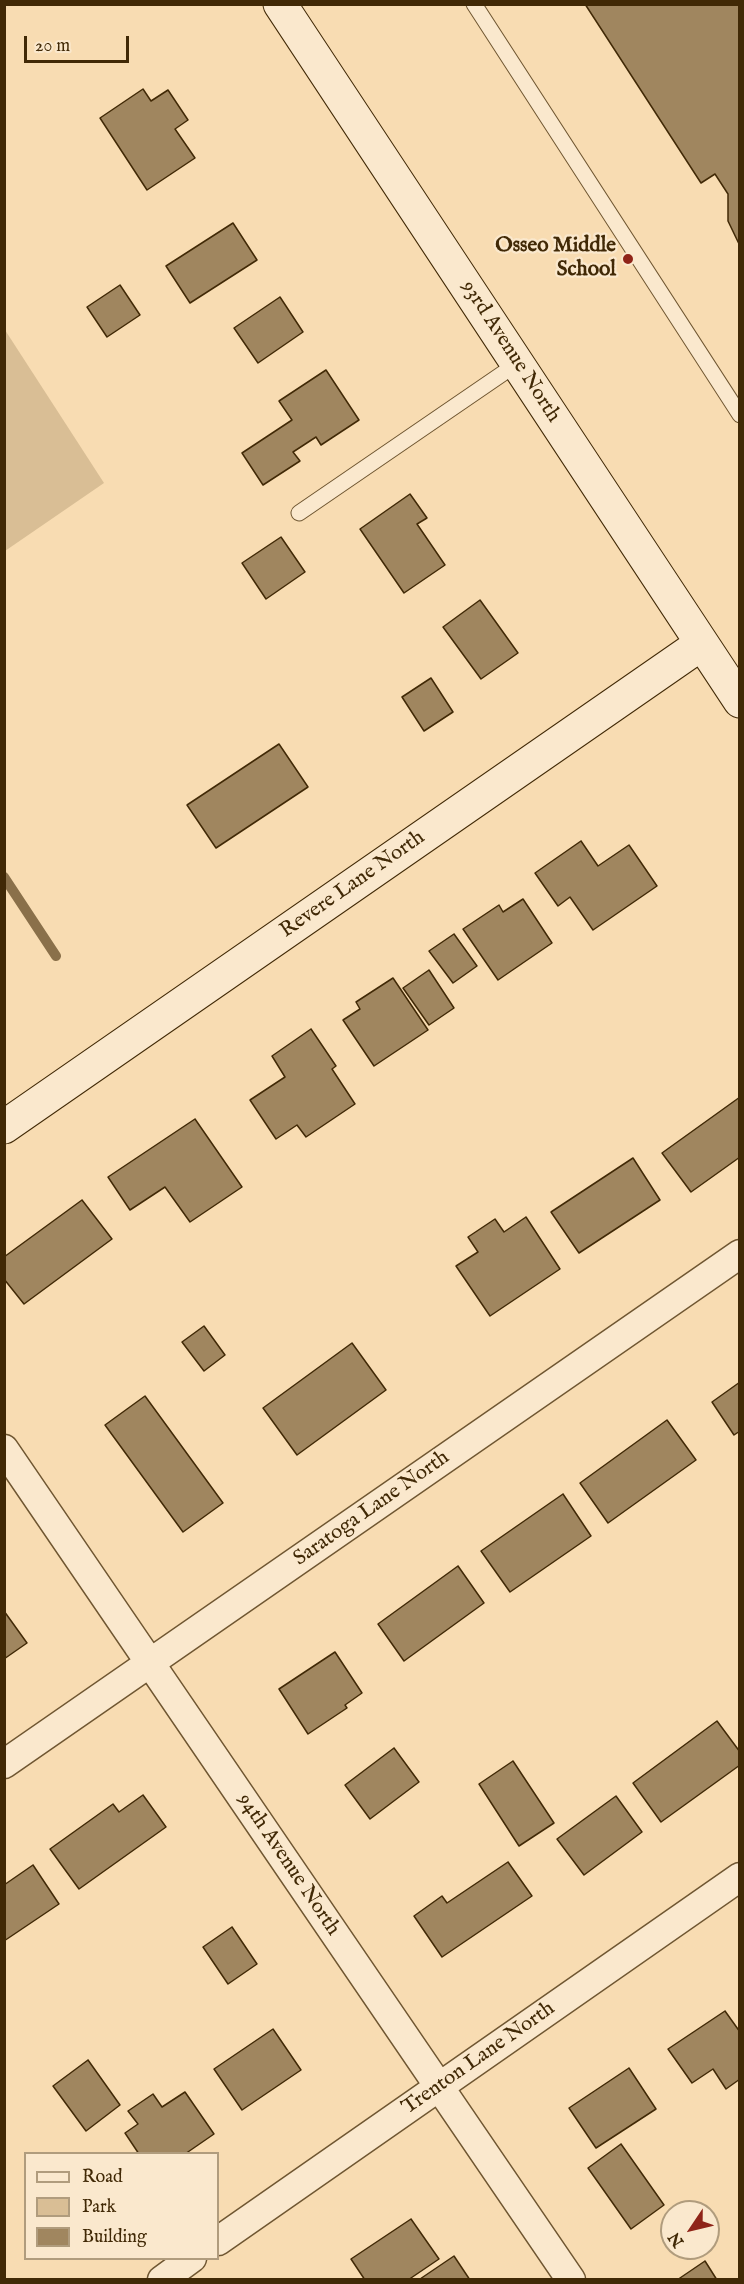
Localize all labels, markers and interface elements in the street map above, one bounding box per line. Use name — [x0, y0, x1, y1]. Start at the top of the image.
scale bar — [27, 24, 132, 62]
text: 20 m — [35, 35, 70, 58]
place label: Osseo Middle School — [495, 234, 616, 284]
marker: Osseo Middle School — [621, 252, 635, 266]
street label: 93rd Avenue North — [455, 276, 565, 428]
street label: Revere Lane North — [276, 826, 430, 944]
street label: Saratoga Lane North — [289, 1446, 455, 1572]
street label: 94th Avenue North — [231, 1789, 345, 1941]
street label: Trenton Lane North — [398, 1997, 560, 2121]
legend — [24, 2152, 219, 2260]
text: Road — [82, 2166, 123, 2189]
text: Park — [82, 2196, 116, 2219]
north arrow — [660, 2200, 720, 2260]
text: Building — [82, 2226, 147, 2249]
text: N — [665, 2228, 689, 2251]

